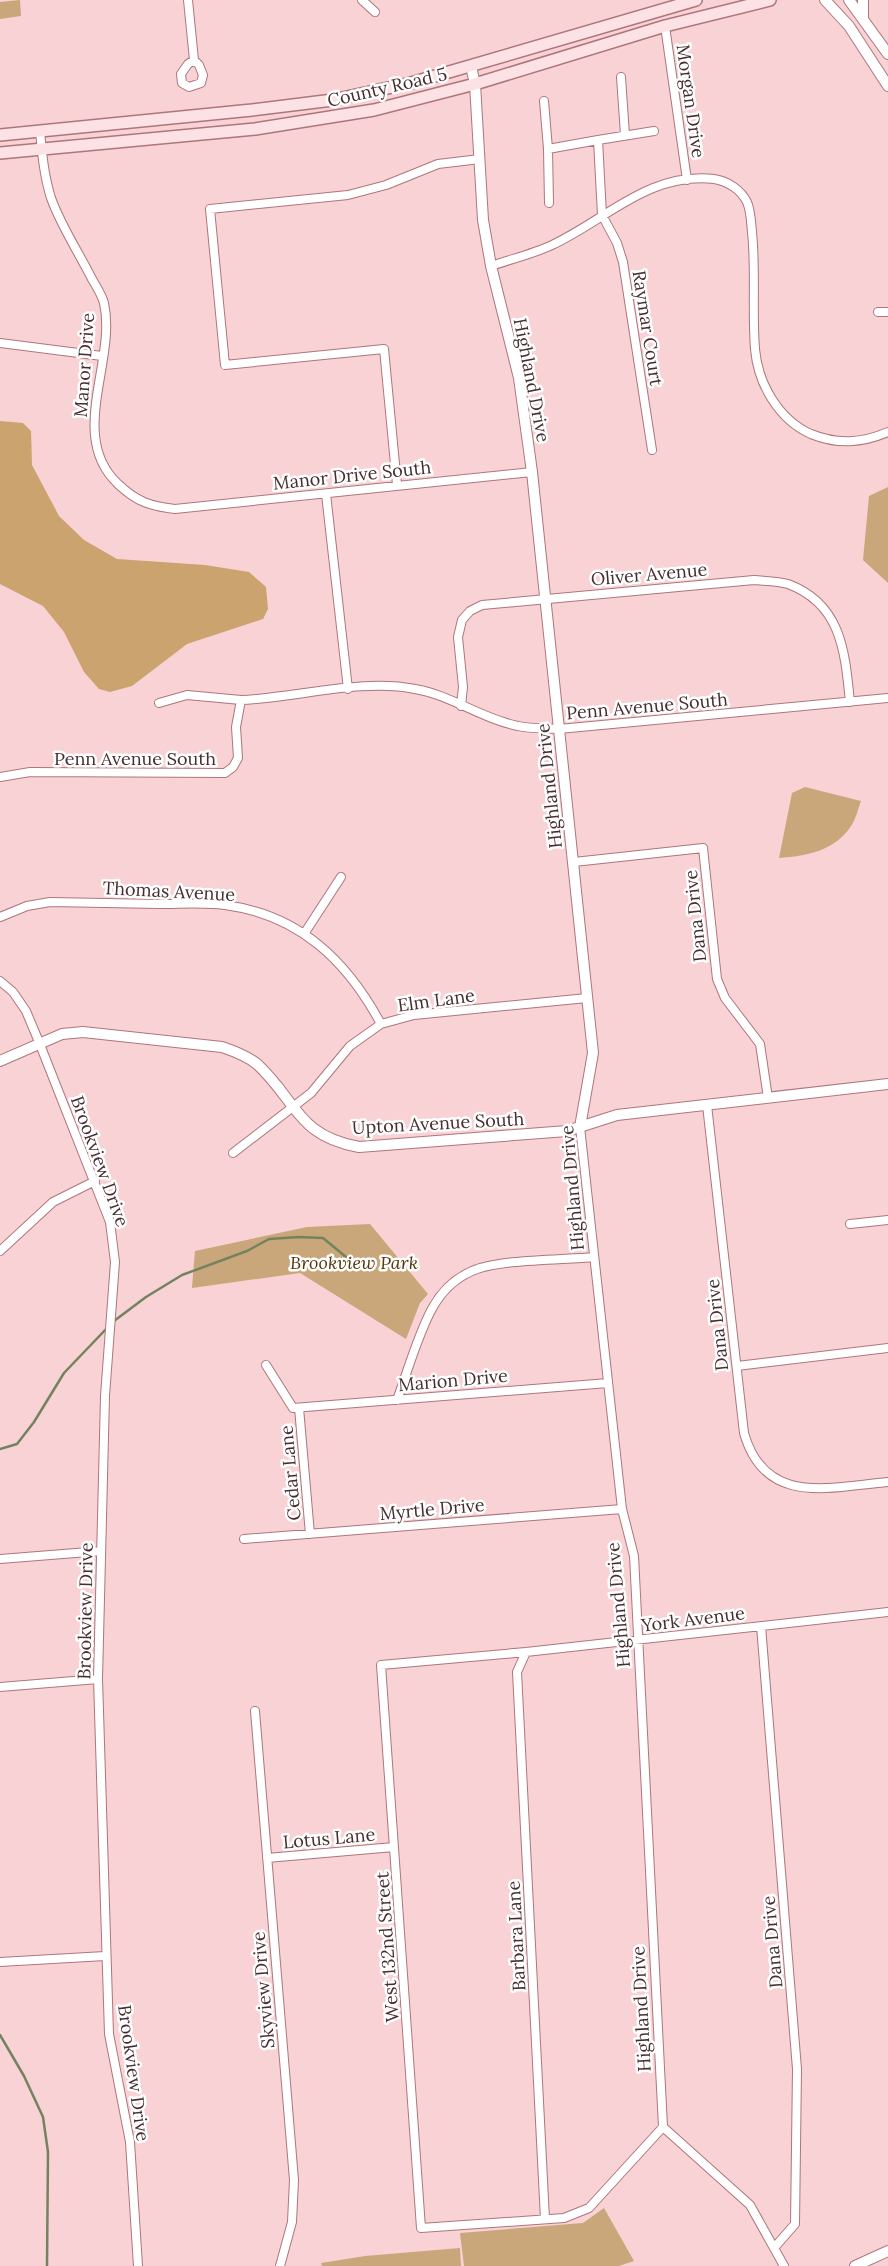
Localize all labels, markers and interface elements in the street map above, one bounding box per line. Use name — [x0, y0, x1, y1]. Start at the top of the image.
street label: Morgan Drive — [672, 43, 710, 160]
street label: County Road 5 — [325, 62, 449, 112]
street label: Raymar Court — [628, 269, 668, 387]
street label: Manor Drive — [69, 312, 99, 418]
street label: Highland Drive — [509, 316, 555, 444]
street label: Manor Drive South — [272, 455, 432, 495]
street label: Oliver Avenue — [590, 557, 708, 591]
street label: Penn Avenue South — [565, 687, 729, 725]
street label: Highland Drive — [531, 722, 567, 850]
street label: Penn Avenue South — [54, 747, 216, 770]
street label: Dana Drive — [679, 869, 711, 963]
street label: Thomas Avenue — [102, 876, 236, 906]
street label: Elm Lane — [396, 983, 476, 1017]
street label: Brookview Drive — [66, 1092, 134, 1230]
street label: Upton Avenue South — [351, 1107, 525, 1139]
street label: Highland Drive — [555, 1124, 589, 1252]
park label: Brookview Park — [290, 1251, 418, 1274]
street label: Dana Drive — [701, 1278, 733, 1372]
street label: Marion Drive — [397, 1364, 509, 1396]
street label: Cedar Lane — [274, 1424, 306, 1522]
street label: Myrtle Drive — [379, 1493, 486, 1525]
street label: Highland Drive — [601, 1541, 635, 1669]
street label: Brookview Drive — [72, 1542, 98, 1680]
street label: York Avenue — [639, 1601, 746, 1637]
street label: Lotus Lane — [282, 1822, 376, 1853]
street label: West 132nd Street — [370, 1871, 404, 2023]
street label: Barbara Lane — [502, 1880, 530, 1992]
street label: Dana Drive — [756, 1895, 787, 1989]
street label: Skyview Drive — [246, 1930, 280, 2049]
street label: Highland Drive — [626, 1945, 656, 2072]
street label: Brookview Drive — [113, 2003, 155, 2143]

